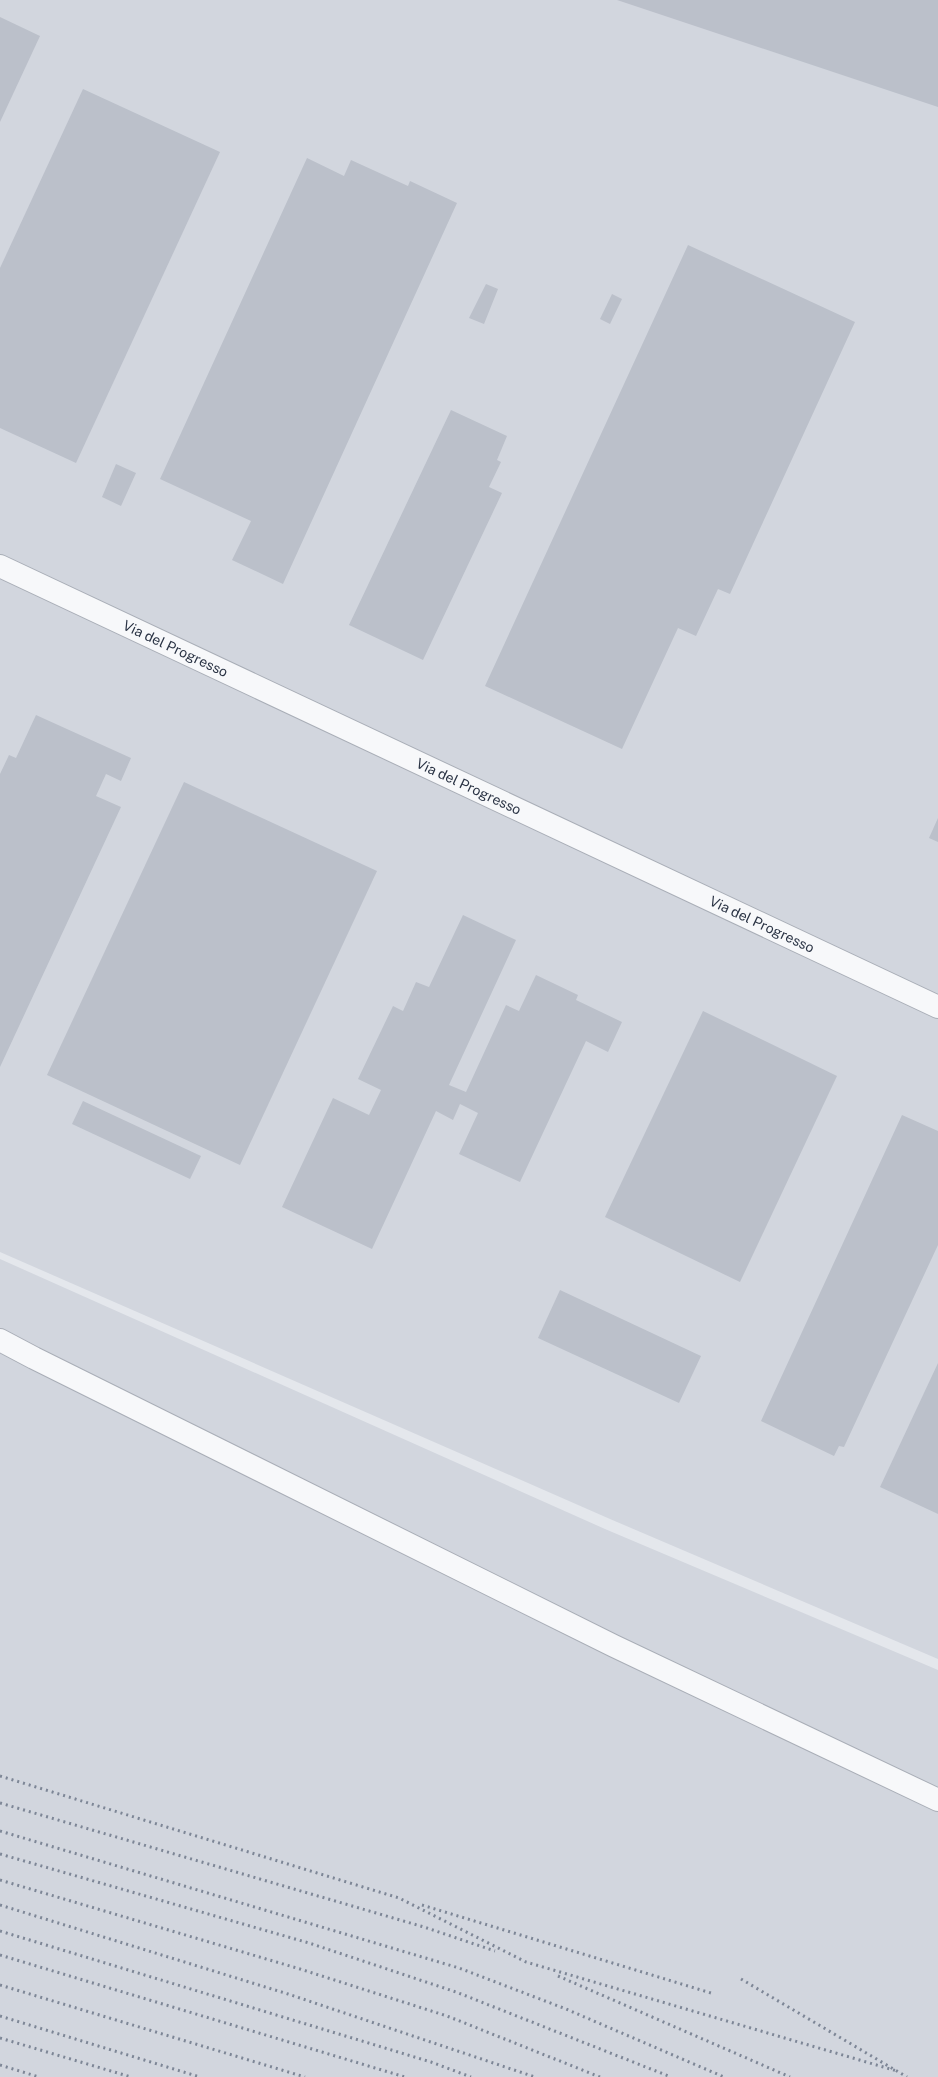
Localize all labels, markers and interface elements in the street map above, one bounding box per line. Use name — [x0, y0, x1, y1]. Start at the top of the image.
street label: Via del Progresso — [121, 617, 231, 680]
street label: Via del Progresso — [414, 755, 524, 818]
street label: Via del Progresso — [707, 893, 817, 956]

